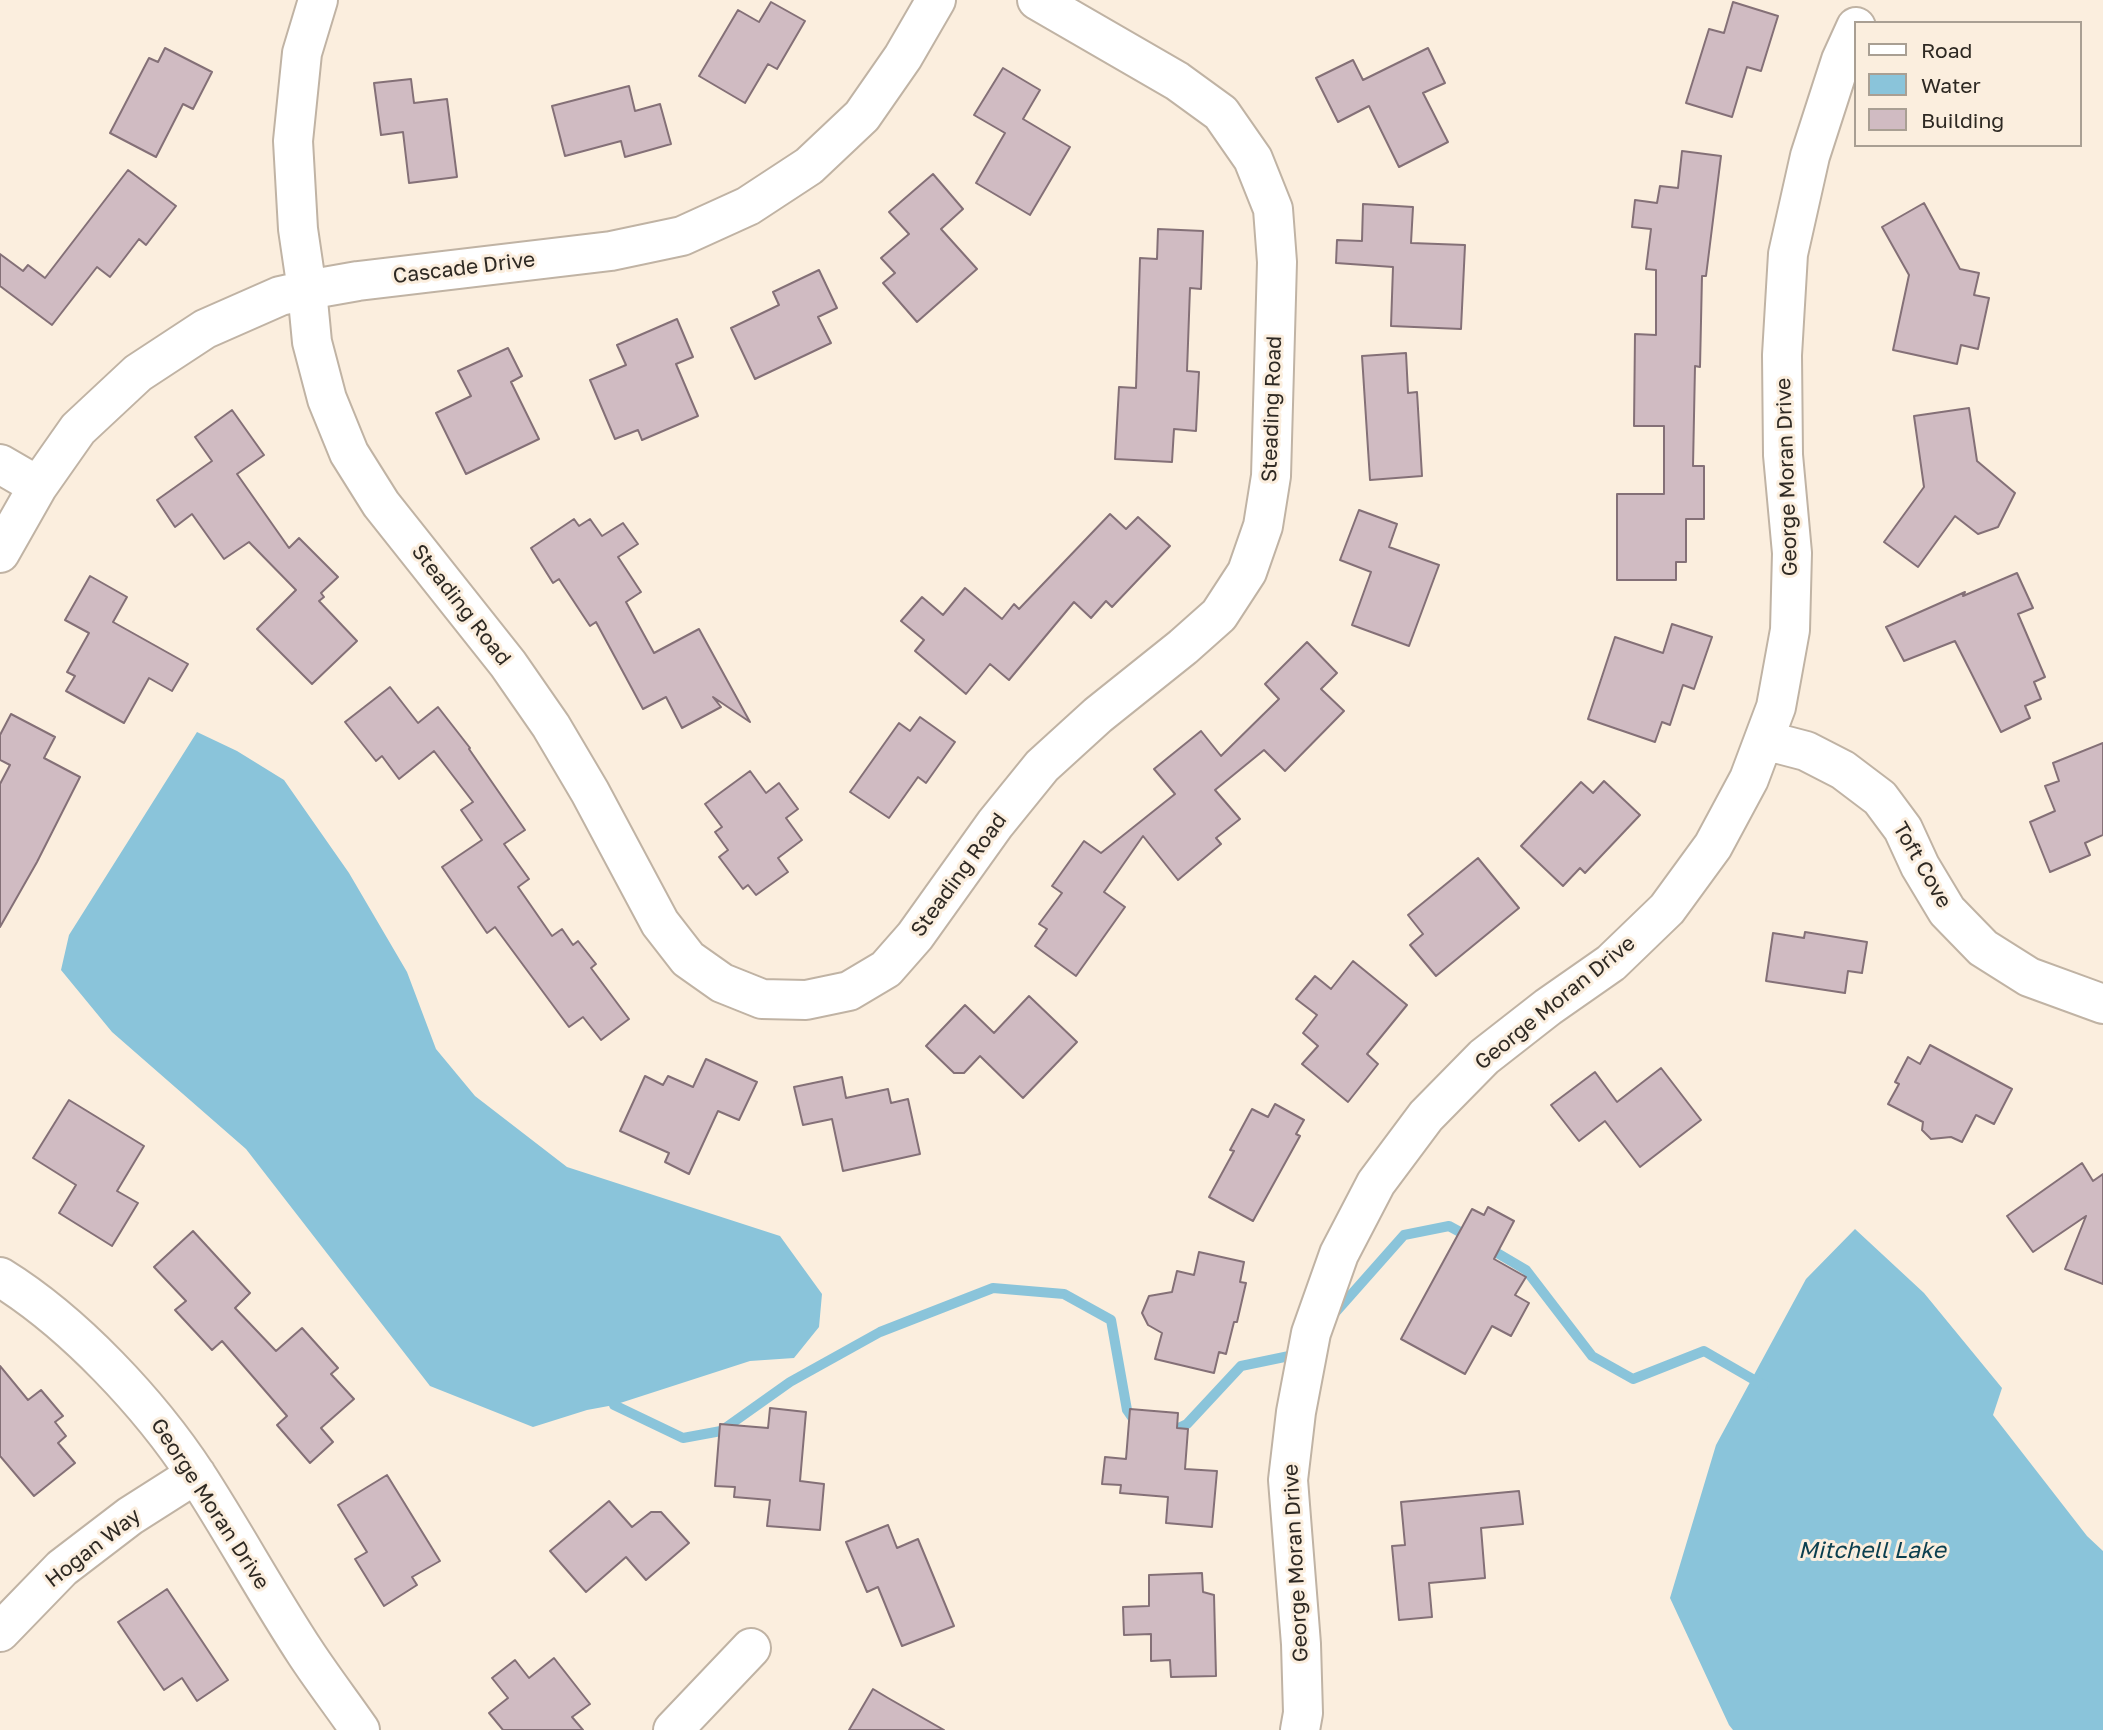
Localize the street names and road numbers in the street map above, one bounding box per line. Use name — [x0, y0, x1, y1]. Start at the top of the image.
street label: Cascade Drive — [392, 247, 536, 289]
street label: Steading Road — [1257, 335, 1287, 483]
street label: George Moran Drive — [1771, 377, 1803, 577]
street label: Steading Road — [406, 540, 516, 670]
street label: Steading Road — [906, 808, 1012, 942]
street label: Toft Cove — [1887, 818, 1957, 912]
street label: George Moran Drive — [1470, 931, 1640, 1075]
street label: George Moran Drive — [145, 1414, 275, 1594]
street label: George Moran Drive — [1278, 1463, 1314, 1663]
street label: Hogan Way — [40, 1503, 146, 1593]

